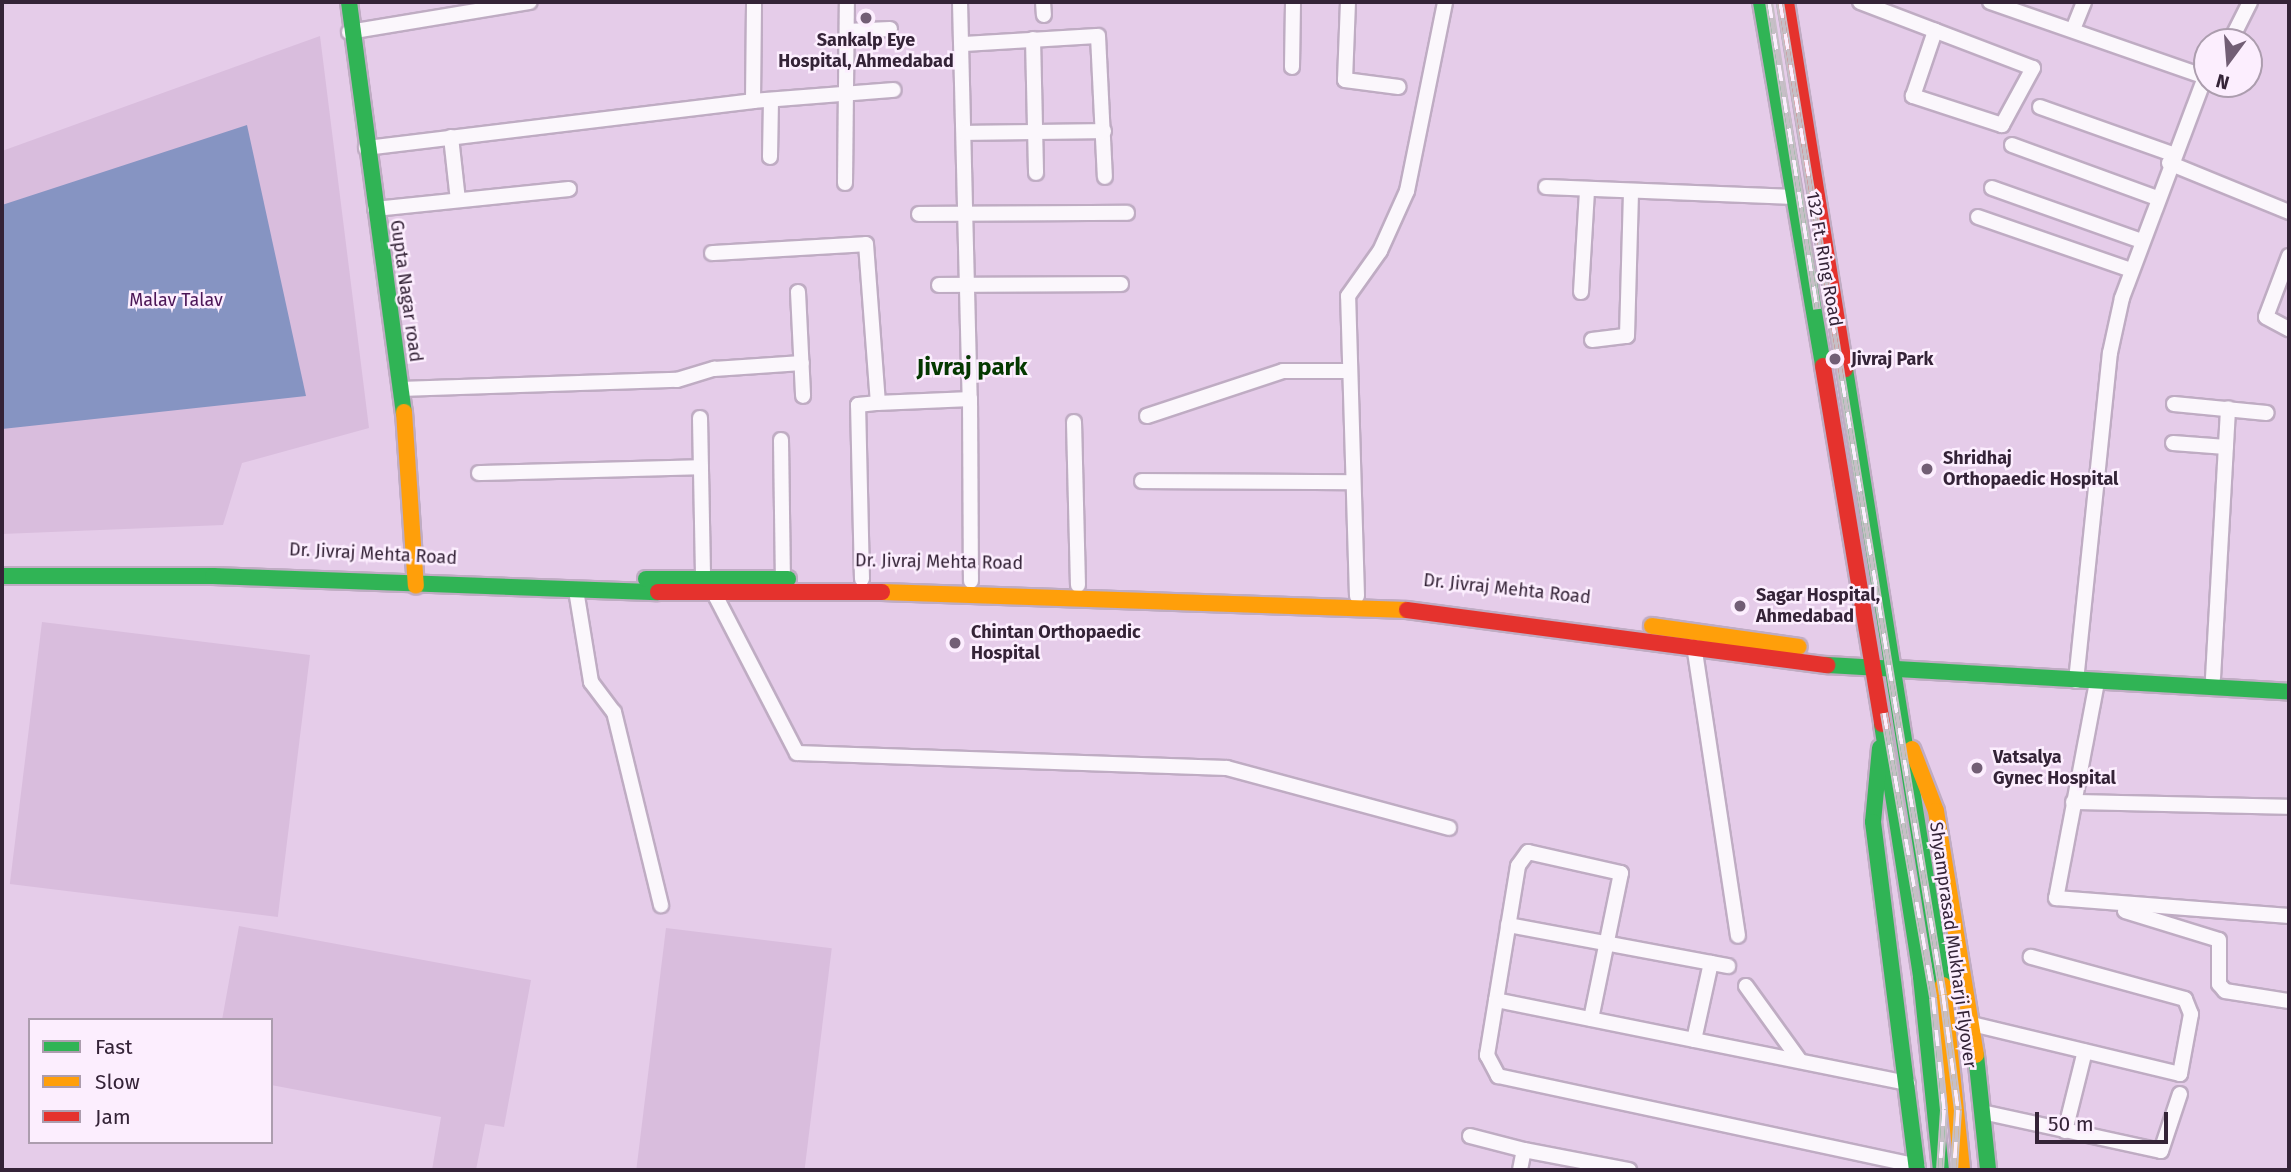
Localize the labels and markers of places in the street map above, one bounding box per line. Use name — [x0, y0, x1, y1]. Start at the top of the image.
marker: Sankalp Eye Hospital, Ahmedabad — [856, 8, 876, 28]
place label: Sankalp Eye Hospital, Ahmedabad — [778, 30, 954, 72]
place label: Jivraj Park — [1851, 348, 1933, 370]
marker: Jivraj Park — [1825, 349, 1845, 369]
place label: Shridhaj Orthopaedic Hospital — [1943, 448, 2118, 490]
marker: Shridhaj Orthopaedic Hospital — [1917, 459, 1937, 479]
place label: Sagar Hospital, Ahmedabad — [1756, 585, 1880, 628]
marker: Sagar Hospital, Ahmedabad — [1730, 596, 1750, 616]
place label: Chintan Orthopaedic Hospital — [971, 622, 1141, 664]
marker: Chintan Orthopaedic Hospital — [945, 633, 965, 653]
place label: Vatsalya Gynec Hospital — [1993, 747, 2116, 790]
marker: Vatsalya Gynec Hospital — [1967, 758, 1987, 778]

